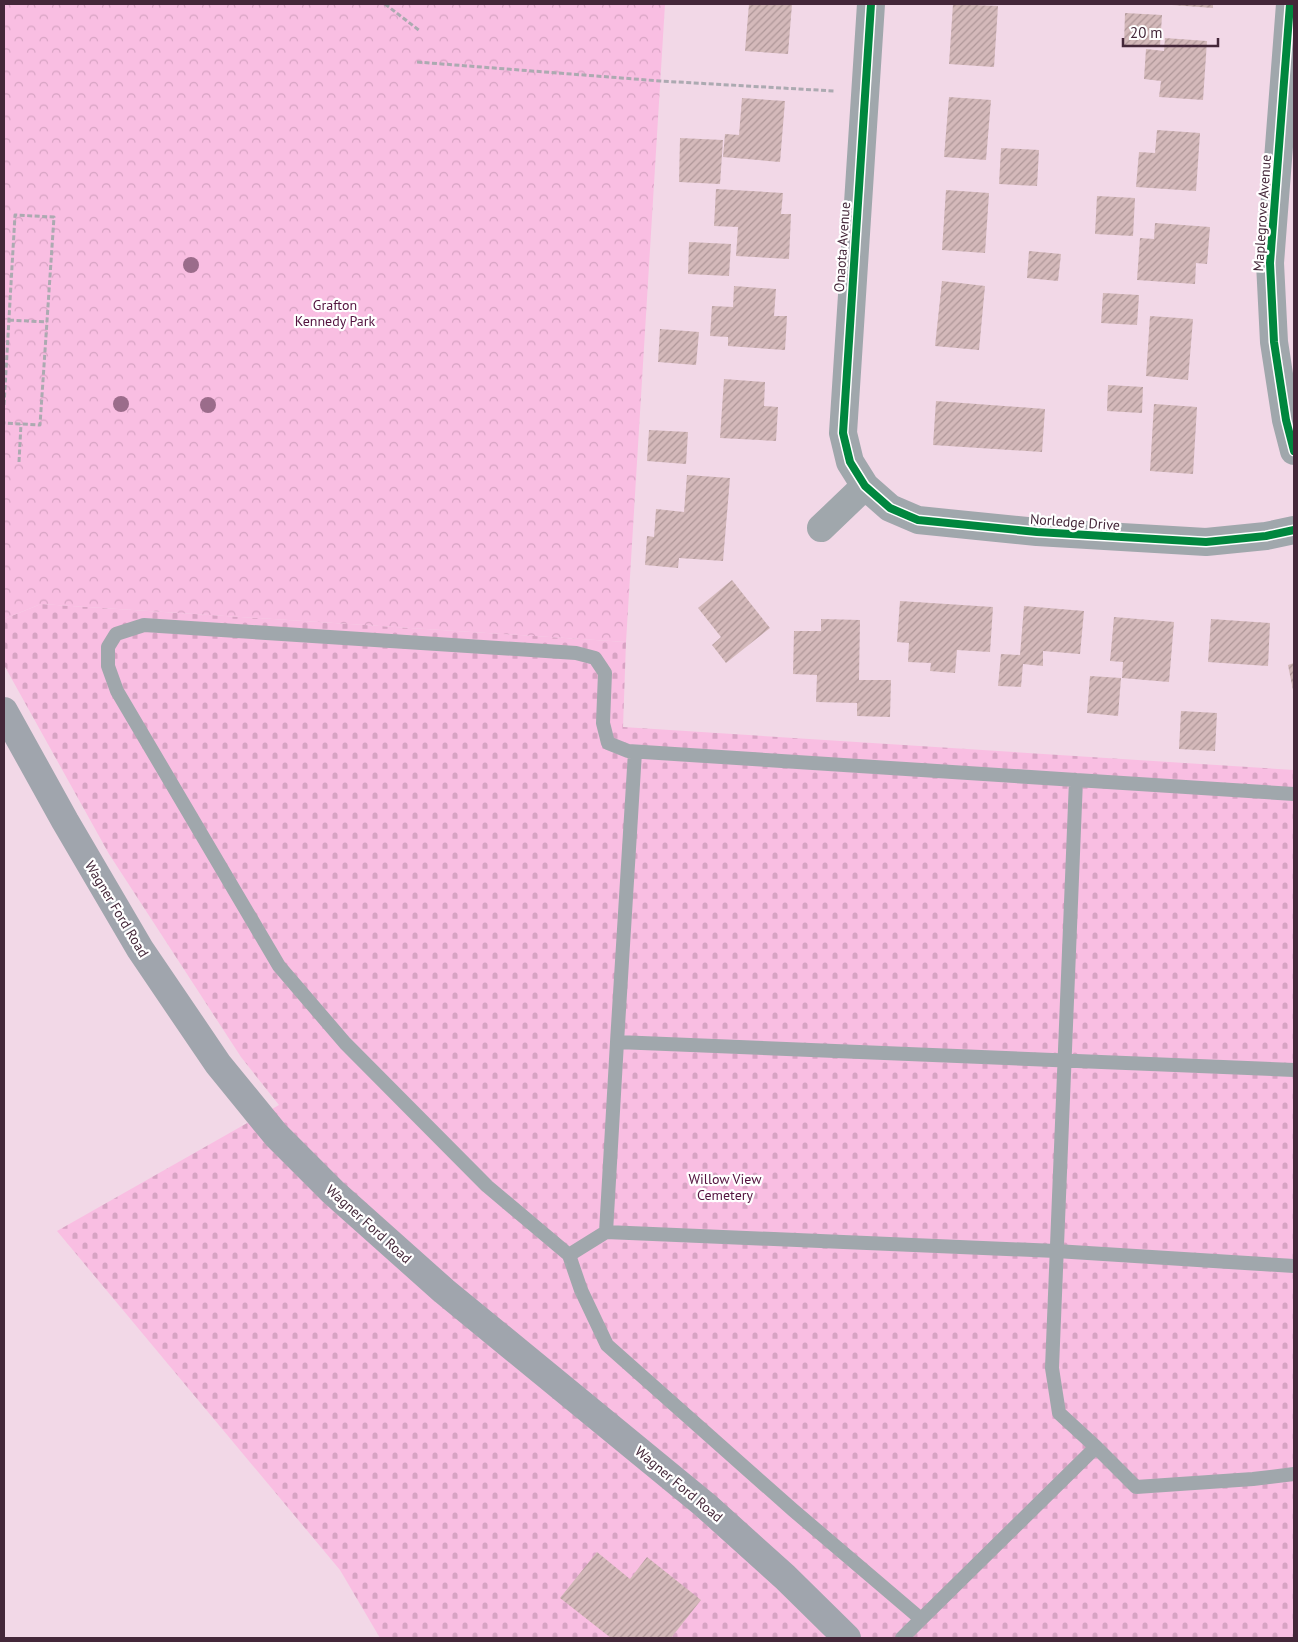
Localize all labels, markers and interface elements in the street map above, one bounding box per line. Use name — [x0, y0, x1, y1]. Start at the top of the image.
scale bar — [1123, 15, 1218, 47]
text: 20 m — [1130, 23, 1163, 42]
street label: Maplegrove Avenue — [1249, 154, 1275, 272]
street label: Onaota Avenue — [830, 201, 854, 293]
park label: Grafton Kennedy Park — [295, 296, 376, 330]
street label: Norledge Drive — [1029, 510, 1121, 534]
street label: Wagner Ford Road — [81, 858, 153, 960]
park label: Willow View Cemetery — [688, 1170, 762, 1204]
street label: Wagner Ford Road — [322, 1181, 416, 1267]
street label: Wagner Ford Road — [631, 1442, 727, 1526]

